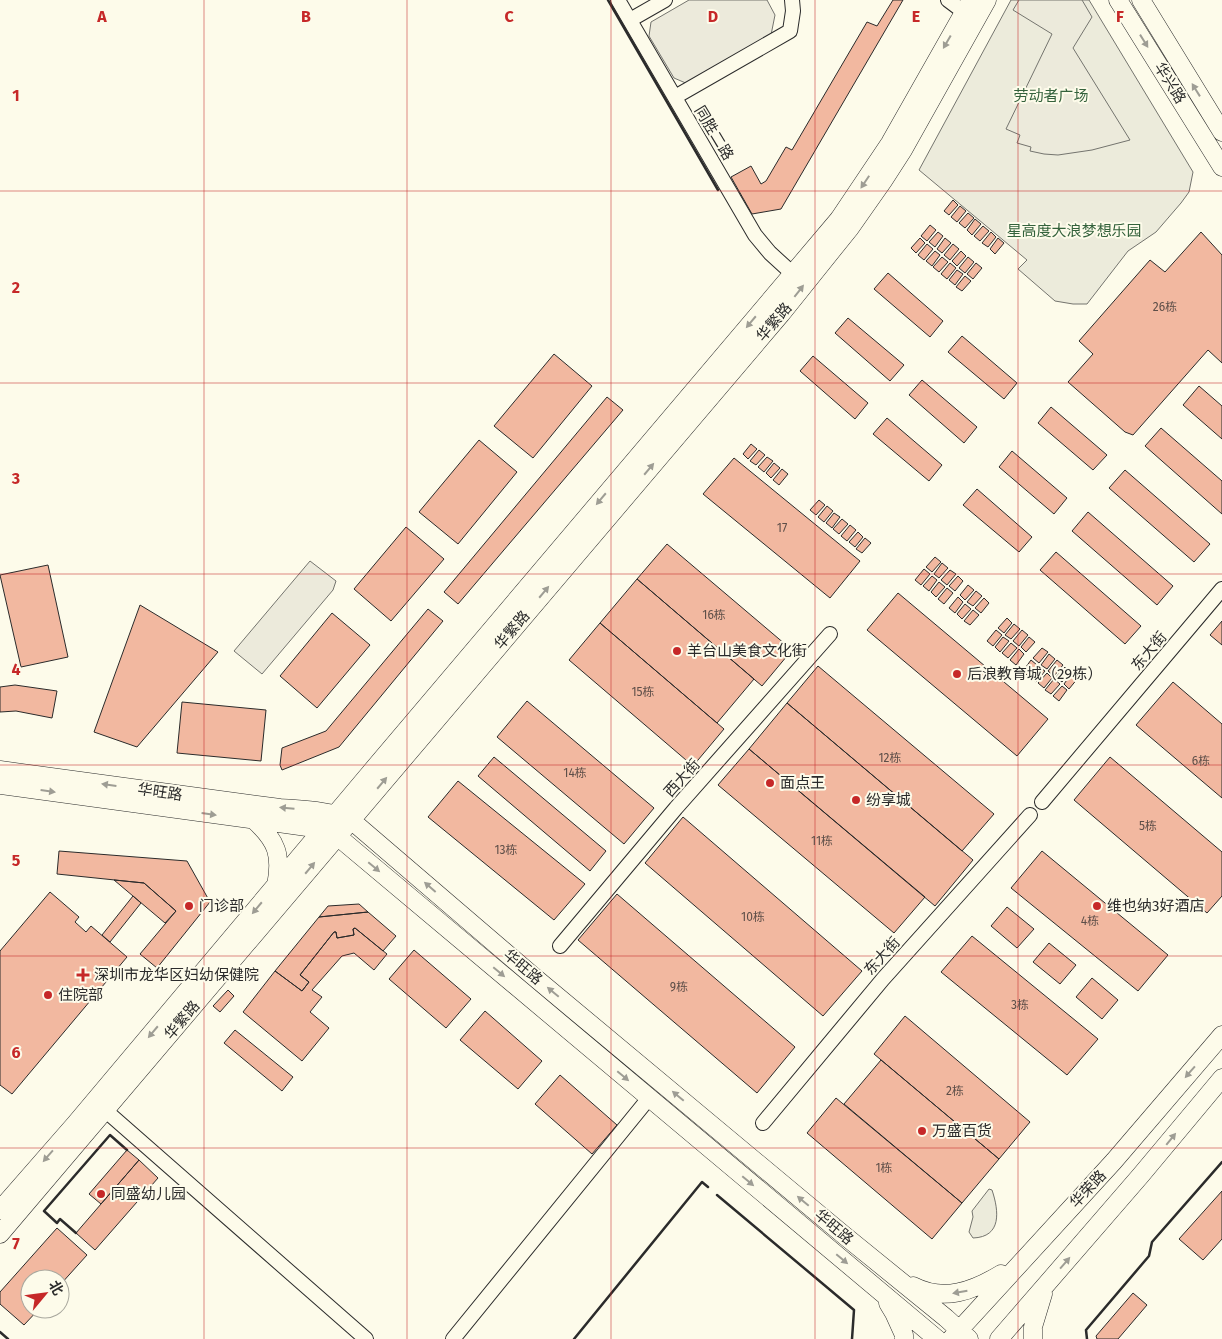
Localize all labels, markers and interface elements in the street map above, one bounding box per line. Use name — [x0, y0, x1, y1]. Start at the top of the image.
text: A — [96, 7, 107, 26]
text: B — [301, 7, 311, 26]
text: C — [504, 7, 514, 26]
text: D — [708, 7, 718, 26]
text: E — [912, 7, 920, 26]
text: F — [1116, 7, 1124, 26]
one-way arrow — [1139, 35, 1148, 48]
one-way arrow — [942, 36, 951, 49]
street label: 华兴路 — [1150, 59, 1190, 107]
one-way arrow — [1192, 84, 1201, 97]
text: 1 — [12, 86, 20, 105]
park label: 劳动者广场 — [1013, 87, 1089, 105]
street label: 同胜二路 — [691, 103, 737, 163]
one-way arrow — [860, 176, 870, 189]
park label: 星高度大浪梦想乐园 — [1006, 222, 1142, 240]
text: 2 — [12, 278, 20, 297]
one-way arrow — [794, 284, 804, 298]
street label: 华繁路 — [753, 299, 795, 345]
house number: 26栋 — [1153, 300, 1177, 314]
one-way arrow — [746, 316, 757, 328]
one-way arrow — [643, 463, 655, 475]
text: 3 — [11, 469, 20, 488]
one-way arrow — [595, 493, 607, 505]
house number: 17 — [777, 521, 787, 535]
one-way arrow — [538, 586, 549, 599]
street label: 华繁路 — [491, 607, 533, 653]
house number: 16栋 — [702, 608, 726, 622]
street label: 东大街 — [1128, 628, 1170, 674]
place label: 羊台山美食文化街 — [687, 642, 807, 660]
marker: 羊台山美食文化街 — [671, 645, 683, 657]
text: 4 — [11, 660, 21, 679]
place label: 后浪教育城（29栋） — [967, 665, 1102, 683]
marker: 后浪教育城（29栋） — [951, 668, 963, 680]
house number: 15栋 — [631, 685, 655, 699]
house number: 12栋 — [878, 751, 902, 765]
house number: 6栋 — [1192, 754, 1210, 768]
street label: 西大街 — [660, 755, 704, 801]
house number: 14栋 — [563, 766, 587, 780]
place label: 面点王 — [780, 774, 825, 792]
one-way arrow — [376, 777, 387, 789]
marker: 面点王 — [764, 777, 776, 789]
one-way arrow — [100, 780, 116, 788]
street label: 华旺路 — [136, 780, 184, 804]
one-way arrow — [41, 788, 57, 796]
place label: 纷享城 — [866, 791, 911, 809]
marker: 纷享城 — [850, 794, 862, 806]
one-way arrow — [279, 804, 295, 812]
one-way arrow — [202, 810, 218, 818]
house number: 5栋 — [1139, 819, 1157, 833]
house number: 11栋 — [811, 834, 833, 848]
house number: 13栋 — [494, 843, 518, 857]
text: 5 — [12, 851, 21, 870]
one-way arrow — [368, 862, 381, 873]
one-way arrow — [304, 863, 316, 875]
one-way arrow — [424, 881, 436, 893]
place label: 门诊部 — [199, 897, 244, 915]
place label: 维也纳3好酒店 — [1107, 897, 1205, 915]
marker: 门诊部 — [183, 900, 195, 912]
marker: 维也纳3好酒店 — [1091, 900, 1103, 912]
one-way arrow — [252, 901, 263, 914]
house number: 10栋 — [741, 910, 765, 924]
house number: 4栋 — [1081, 914, 1099, 928]
street label: 东大街 — [860, 933, 904, 979]
street label: 华旺路 — [500, 946, 546, 988]
place label: 深圳市龙华区妇幼保健院 — [94, 966, 259, 984]
one-way arrow — [493, 966, 505, 977]
marker: 深圳市龙华区妇幼保健院 — [76, 968, 90, 982]
house number: 9栋 — [670, 980, 688, 994]
place label: 住院部 — [58, 986, 103, 1004]
one-way arrow — [547, 987, 560, 998]
marker: 住院部 — [42, 989, 54, 1001]
street label: 华繁路 — [161, 997, 203, 1043]
house number: 3栋 — [1011, 998, 1029, 1012]
one-way arrow — [147, 1025, 158, 1038]
text: 6 — [11, 1043, 21, 1062]
one-way arrow — [1185, 1065, 1196, 1078]
one-way arrow — [617, 1071, 630, 1082]
house number: 2栋 — [946, 1084, 964, 1098]
one-way arrow — [672, 1091, 685, 1102]
place label: 万盛百货 — [932, 1122, 992, 1140]
marker: 万盛百货 — [916, 1125, 928, 1137]
one-way arrow — [1165, 1133, 1176, 1146]
one-way arrow — [42, 1149, 53, 1162]
house number: 1栋 — [875, 1161, 893, 1175]
street label: 华荣路 — [1066, 1166, 1110, 1212]
one-way arrow — [741, 1175, 754, 1186]
place label: 同盛幼儿园 — [111, 1185, 186, 1203]
marker: 同盛幼儿园 — [95, 1188, 107, 1200]
one-way arrow — [797, 1195, 810, 1206]
street label: 华旺路 — [811, 1206, 857, 1248]
text: 7 — [12, 1234, 20, 1253]
one-way arrow — [835, 1254, 848, 1265]
one-way arrow — [1060, 1256, 1071, 1269]
north arrow — [20, 1269, 70, 1319]
text: 北 — [45, 1278, 67, 1298]
one-way arrow — [951, 1289, 967, 1297]

